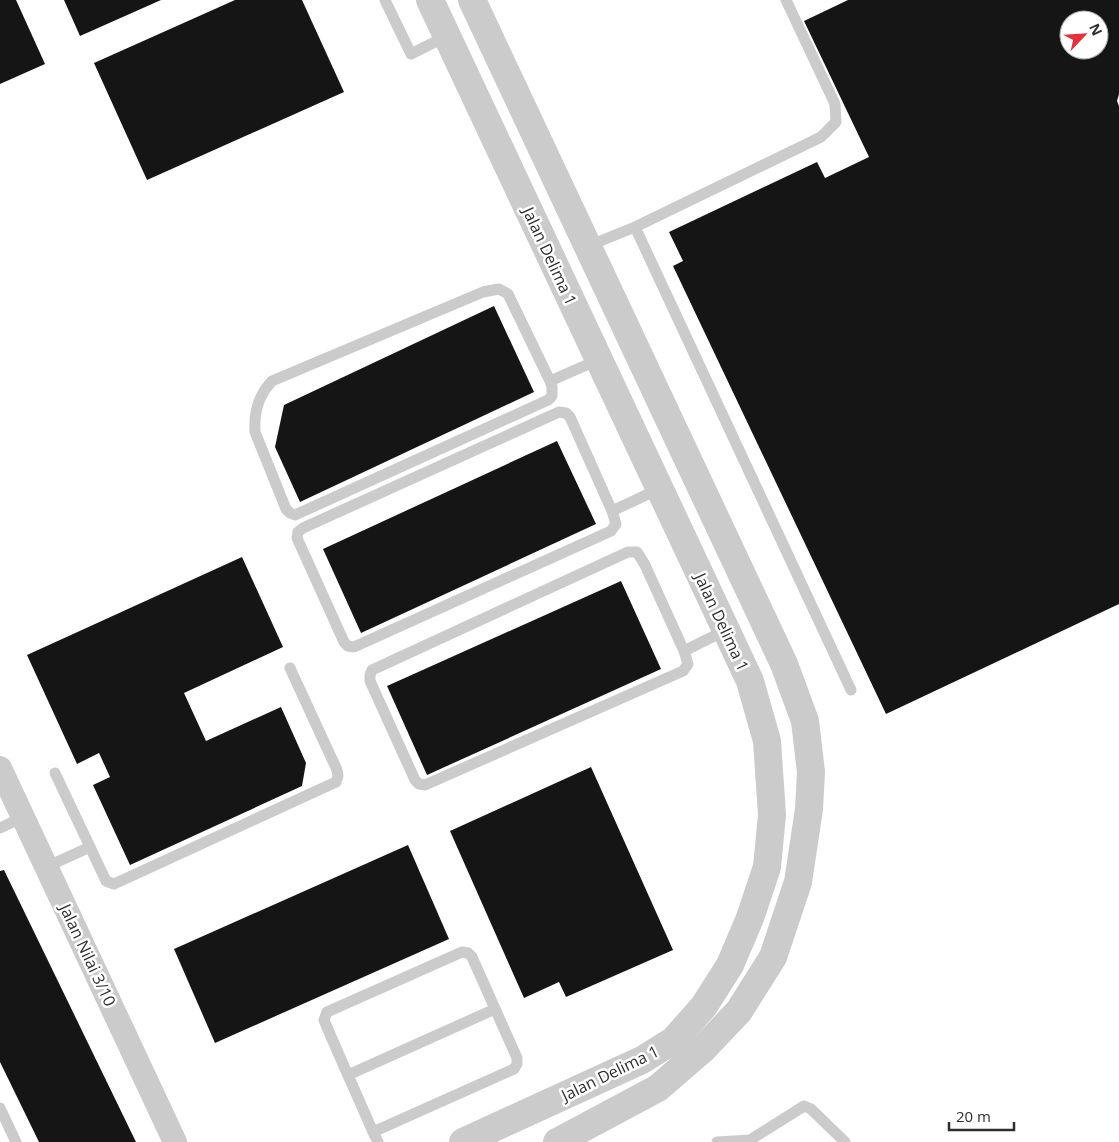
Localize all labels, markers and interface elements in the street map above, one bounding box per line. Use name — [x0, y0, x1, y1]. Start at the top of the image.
north arrow — [1059, 10, 1109, 60]
text: N — [1085, 20, 1107, 38]
street label: Jalan Delima 1 — [517, 202, 582, 309]
street label: Jalan Delima 1 — [689, 568, 754, 675]
street label: Jalan Nilai 3/10 — [54, 898, 121, 1010]
street label: Jalan Delima 1 — [556, 1040, 662, 1107]
scale bar — [949, 1100, 1014, 1132]
text: 20 m — [956, 1106, 991, 1126]

